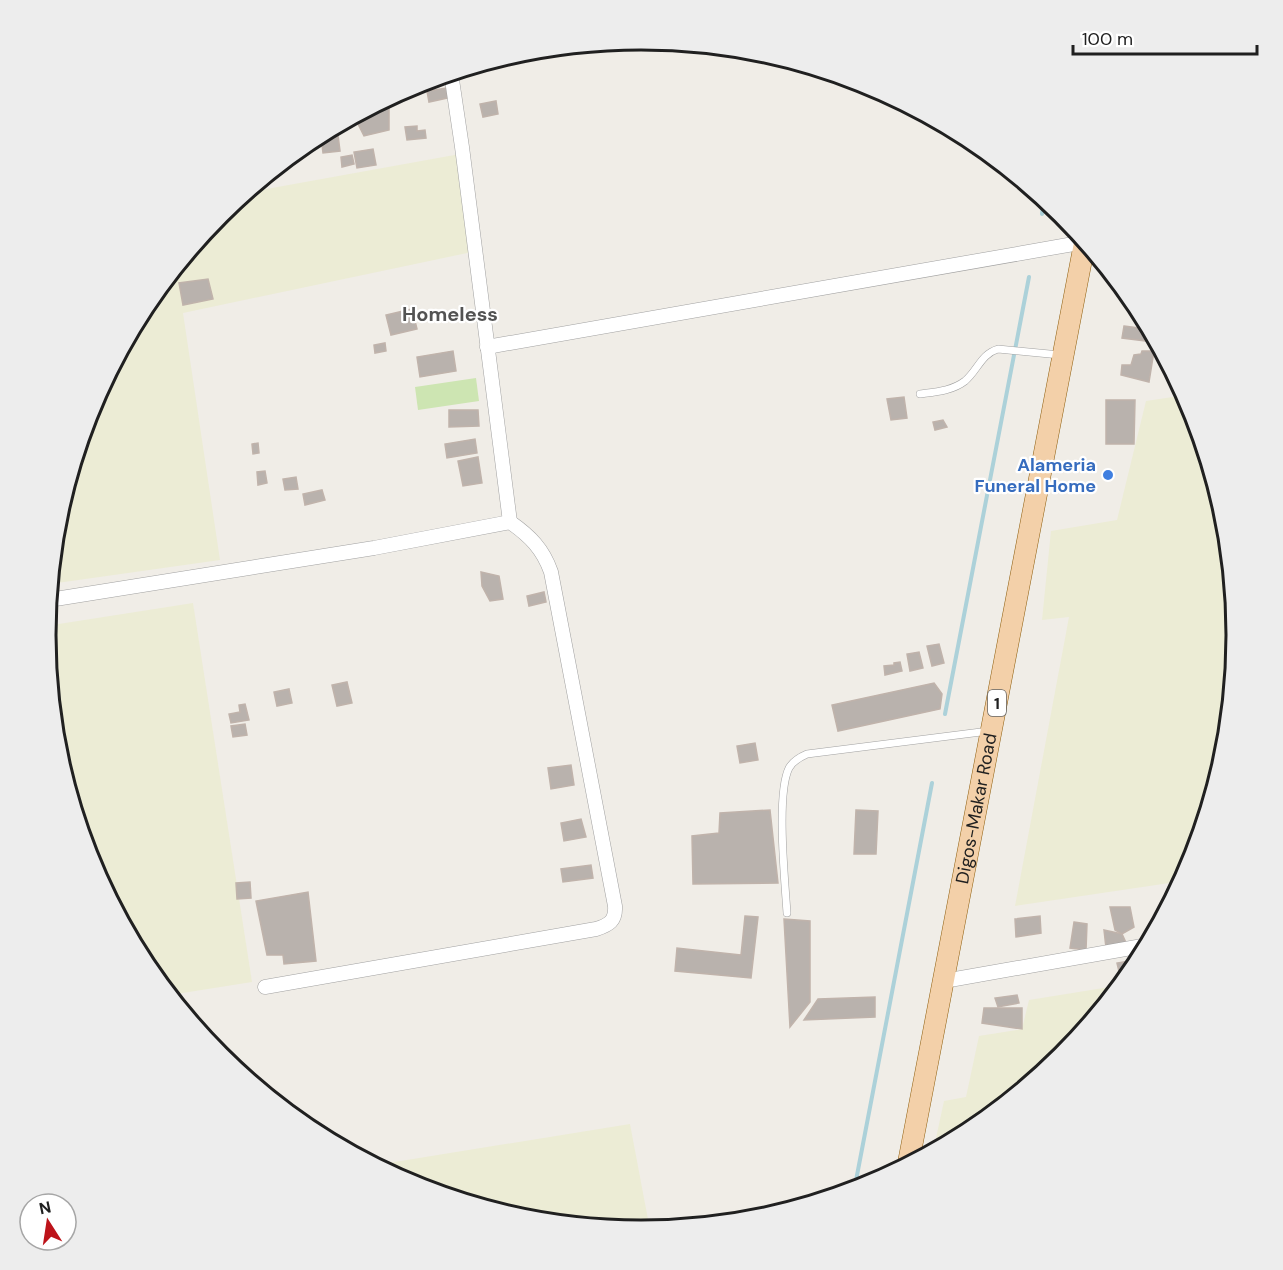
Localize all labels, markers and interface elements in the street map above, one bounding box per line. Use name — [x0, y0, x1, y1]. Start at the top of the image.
scale bar — [1073, 18, 1258, 56]
text: 100 m — [1082, 27, 1133, 51]
district label: Homeless — [402, 301, 498, 327]
place label: Alameria Funeral Home — [974, 453, 1096, 498]
marker: Alameria Funeral Home — [1101, 468, 1115, 482]
road number: 1 — [988, 690, 1006, 716]
street label: Digos-Makar Road — [950, 731, 1002, 886]
north arrow — [18, 1192, 78, 1252]
text: N — [37, 1196, 53, 1219]

